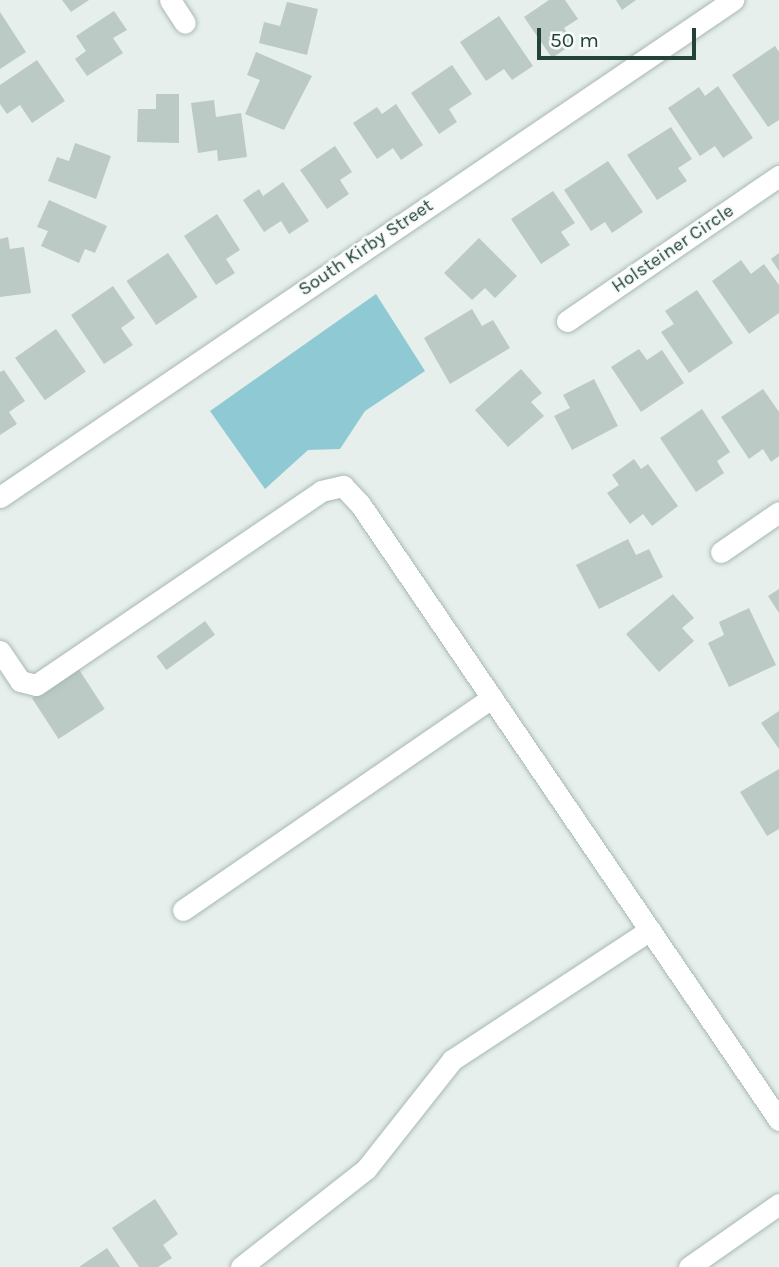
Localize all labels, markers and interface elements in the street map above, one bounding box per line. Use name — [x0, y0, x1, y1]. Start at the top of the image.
scale bar — [541, 14, 700, 58]
text: 50 m — [550, 28, 599, 52]
street label: South Kirby Street — [294, 195, 438, 301]
street label: Holsteiner Circle — [608, 200, 738, 298]

